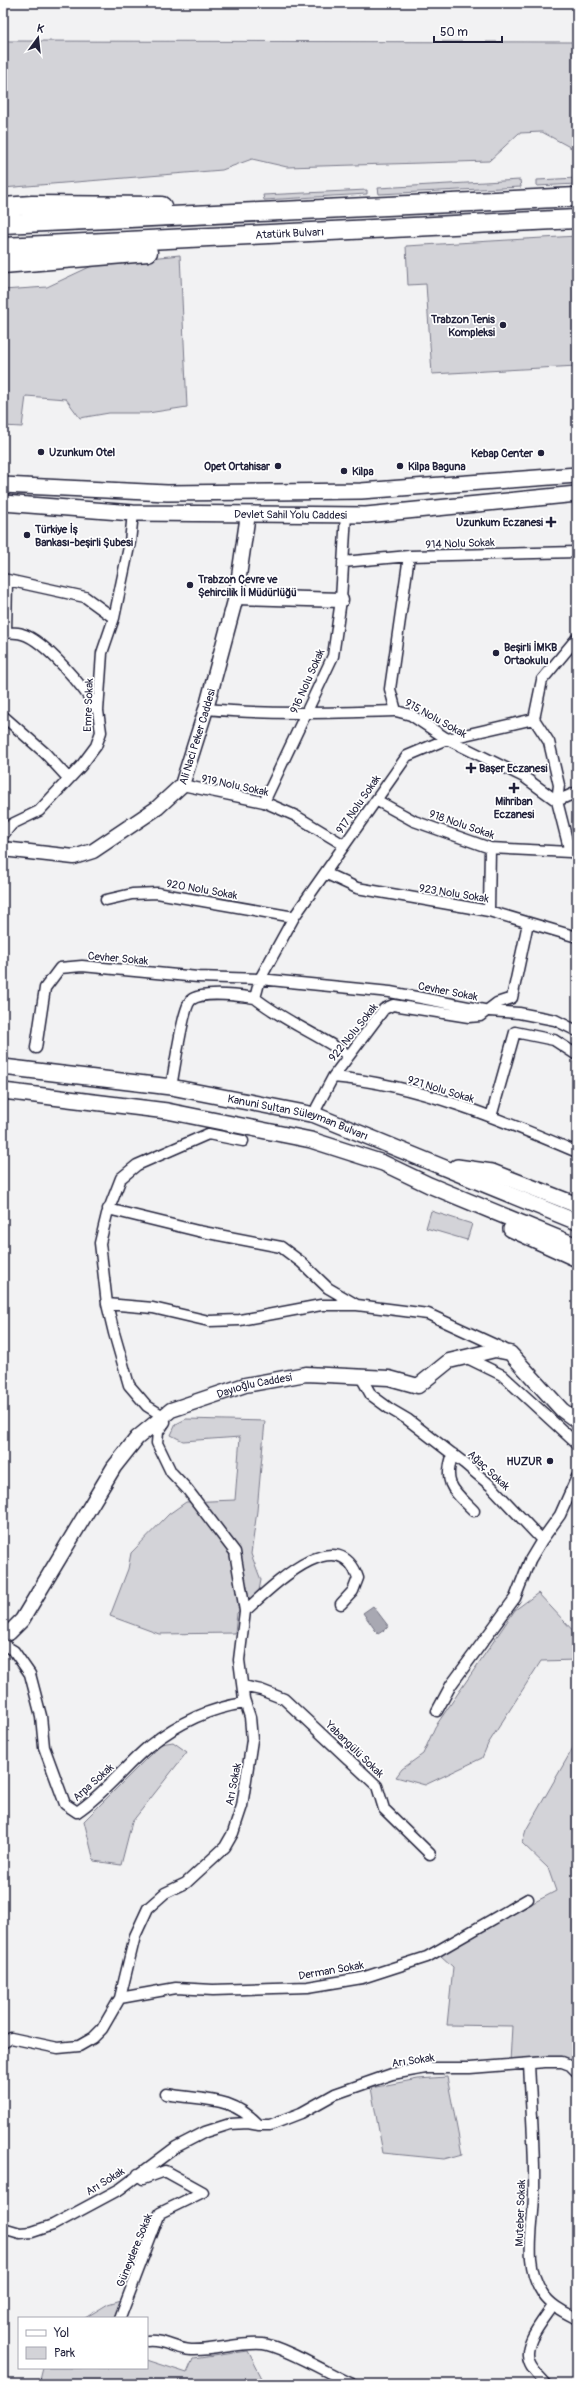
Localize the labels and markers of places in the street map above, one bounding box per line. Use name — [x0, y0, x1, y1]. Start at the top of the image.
place label: Trabzon Tenis Kompleksi — [430, 313, 495, 339]
marker: Trabzon Tenis Kompleksi — [498, 320, 508, 330]
place label: Uzunkum Otel — [49, 446, 116, 459]
marker: Uzunkum Otel — [36, 447, 46, 457]
place label: Kebap Center — [471, 447, 534, 460]
marker: Kebap Center — [536, 448, 546, 458]
place label: Opet Ortahisar — [204, 460, 271, 473]
place label: Kilpa Baguna — [408, 460, 466, 473]
marker: Opet Ortahisar — [273, 461, 283, 471]
marker: Kilpa Baguna — [395, 461, 405, 471]
place label: Kilpa — [352, 465, 374, 478]
marker: Kilpa — [339, 466, 349, 476]
place label: Uzunkum Eczanesi — [456, 516, 543, 529]
marker: Uzunkum Eczanesi — [546, 517, 556, 527]
place label: Türkiye İş Bankası-beşirli Şubesi — [34, 522, 133, 549]
marker: Türkiye İş Bankası-beşirli Şubesi — [22, 530, 32, 540]
place label: Trabzon Çevre ve Şehircilik İl Müdürlüğü — [197, 573, 297, 599]
marker: Trabzon Çevre ve Şehircilik İl Müdürlüğü — [185, 580, 195, 590]
place label: Beşirli İMKB Ortaokulu — [504, 640, 557, 667]
marker: Beşirli İMKB Ortaokulu — [491, 648, 501, 658]
place label: Başer Eczanesi — [479, 762, 547, 775]
marker: Başer Eczanesi — [466, 763, 476, 773]
marker: Mihriban Eczanesi — [509, 783, 519, 793]
place label: Mihriban Eczanesi — [494, 795, 534, 821]
place label: HUZUR — [507, 1455, 543, 1468]
marker: HUZUR — [545, 1456, 555, 1466]

